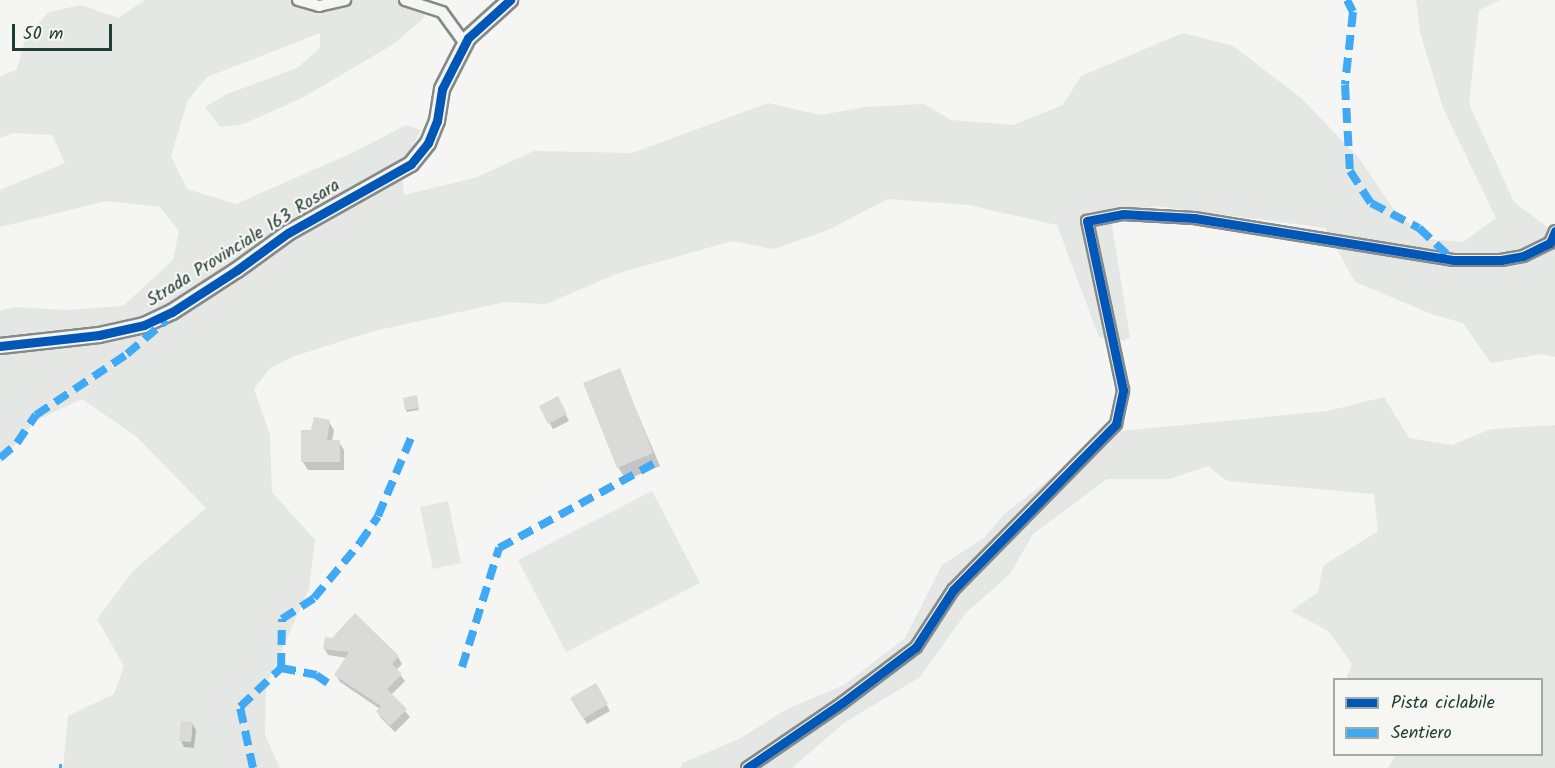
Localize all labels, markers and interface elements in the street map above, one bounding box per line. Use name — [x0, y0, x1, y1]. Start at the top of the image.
scale bar — [15, 12, 116, 50]
text: 50 m — [23, 20, 63, 49]
street label: Strada Provinciale 163 Rosara — [143, 176, 345, 312]
legend — [1333, 678, 1543, 756]
text: Pista ciclabile — [1391, 689, 1495, 718]
text: Sentiero — [1391, 719, 1452, 748]

